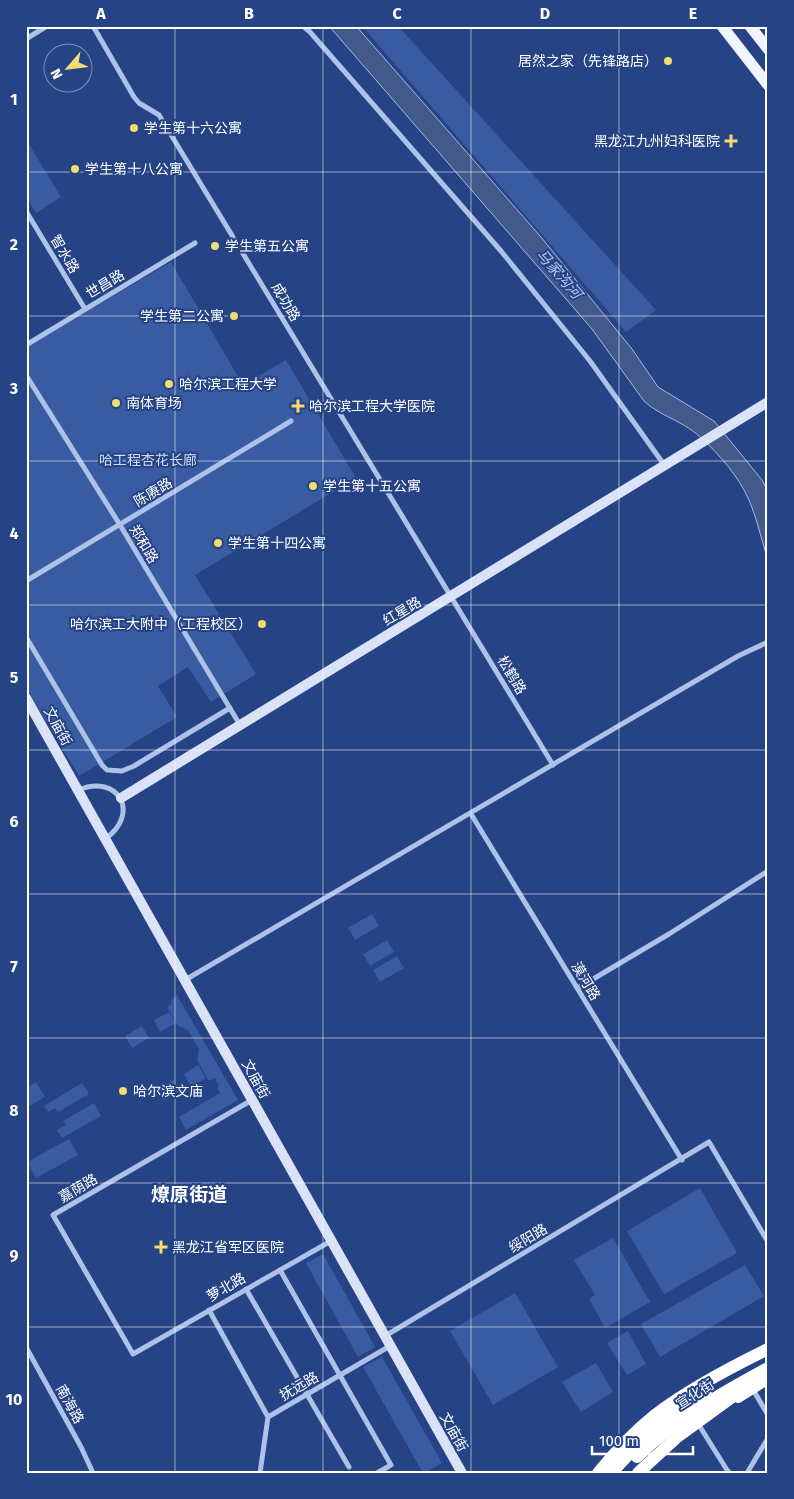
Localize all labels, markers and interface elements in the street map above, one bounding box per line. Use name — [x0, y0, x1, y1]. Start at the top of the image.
text: A — [95, 4, 106, 23]
text: B — [244, 4, 254, 23]
text: C — [392, 4, 402, 23]
text: D — [540, 4, 550, 23]
text: E — [689, 4, 697, 23]
north arrow — [42, 42, 92, 92]
place label: 居然之家（先锋路店） — [518, 53, 658, 70]
marker: 居然之家（先锋路店） — [662, 55, 674, 67]
text: N — [47, 66, 67, 82]
text: 1 — [10, 90, 18, 109]
place label: 学生第十六公寓 — [144, 120, 242, 137]
marker: 学生第十六公寓 — [128, 122, 140, 134]
place label: 黑龙江九州妇科医院 — [594, 133, 720, 150]
marker: 黑龙江九州妇科医院 — [724, 134, 738, 148]
place label: 学生第十八公寓 — [85, 161, 183, 178]
marker: 学生第十八公寓 — [69, 163, 81, 175]
street label: 智水路 — [46, 232, 83, 277]
text: 2 — [10, 235, 18, 254]
place label: 学生第五公寓 — [225, 238, 309, 255]
marker: 学生第五公寓 — [209, 240, 221, 252]
water label: 马家沟河 — [533, 245, 587, 305]
street label: 世昌路 — [83, 266, 128, 303]
street label: 成功路 — [267, 280, 304, 325]
place label: 学生第二公寓 — [140, 308, 224, 325]
marker: 学生第二公寓 — [228, 310, 240, 322]
place label: 哈尔滨工程大学 — [179, 376, 277, 393]
marker: 哈尔滨工程大学 — [163, 378, 175, 390]
text: 3 — [9, 379, 18, 398]
place label: 南体育场 — [126, 395, 182, 412]
marker: 南体育场 — [110, 397, 122, 409]
place label: 哈尔滨工程大学医院 — [309, 398, 435, 415]
marker: 哈尔滨工程大学医院 — [291, 399, 305, 413]
park label: 哈工程杏花长廊 — [99, 452, 197, 469]
street label: 陈赓路 — [131, 474, 176, 511]
place label: 学生第十五公寓 — [323, 478, 421, 495]
marker: 学生第十五公寓 — [307, 480, 319, 492]
street label: 郑和路 — [125, 522, 162, 567]
text: 4 — [9, 524, 19, 543]
place label: 学生第十四公寓 — [228, 535, 326, 552]
marker: 学生第十四公寓 — [212, 537, 224, 549]
street label: 红星路 — [380, 593, 425, 630]
place label: 哈尔滨工大附中（工程校区） — [70, 616, 252, 633]
marker: 哈尔滨工大附中（工程校区） — [256, 618, 268, 630]
street label: 松鹤路 — [493, 653, 530, 698]
text: 5 — [10, 668, 19, 687]
street label: 文庙街 — [40, 704, 75, 749]
text: 6 — [9, 812, 19, 831]
text: 7 — [10, 957, 18, 976]
street label: 漠河路 — [567, 959, 604, 1004]
street label: 文庙街 — [238, 1057, 273, 1102]
place label: 哈尔滨文庙 — [133, 1083, 203, 1100]
marker: 哈尔滨文庙 — [117, 1085, 129, 1097]
text: 8 — [9, 1101, 19, 1120]
street label: 嘉荫路 — [56, 1171, 101, 1206]
district label: 燎原街道 — [151, 1183, 227, 1206]
street label: 绥阳路 — [506, 1220, 551, 1257]
place label: 黑龙江省军区医院 — [172, 1239, 284, 1256]
marker: 黑龙江省军区医院 — [154, 1240, 168, 1254]
text: 9 — [10, 1246, 19, 1265]
street label: 萝北路 — [204, 1270, 249, 1305]
street label: 抚远路 — [277, 1369, 322, 1404]
street label: 宣化街 — [673, 1376, 718, 1413]
street label: 南海路 — [52, 1382, 87, 1427]
text: 10 — [6, 1390, 22, 1409]
street label: 文庙街 — [436, 1410, 471, 1455]
scale bar — [592, 1424, 693, 1456]
text: 100 m — [599, 1432, 639, 1450]

